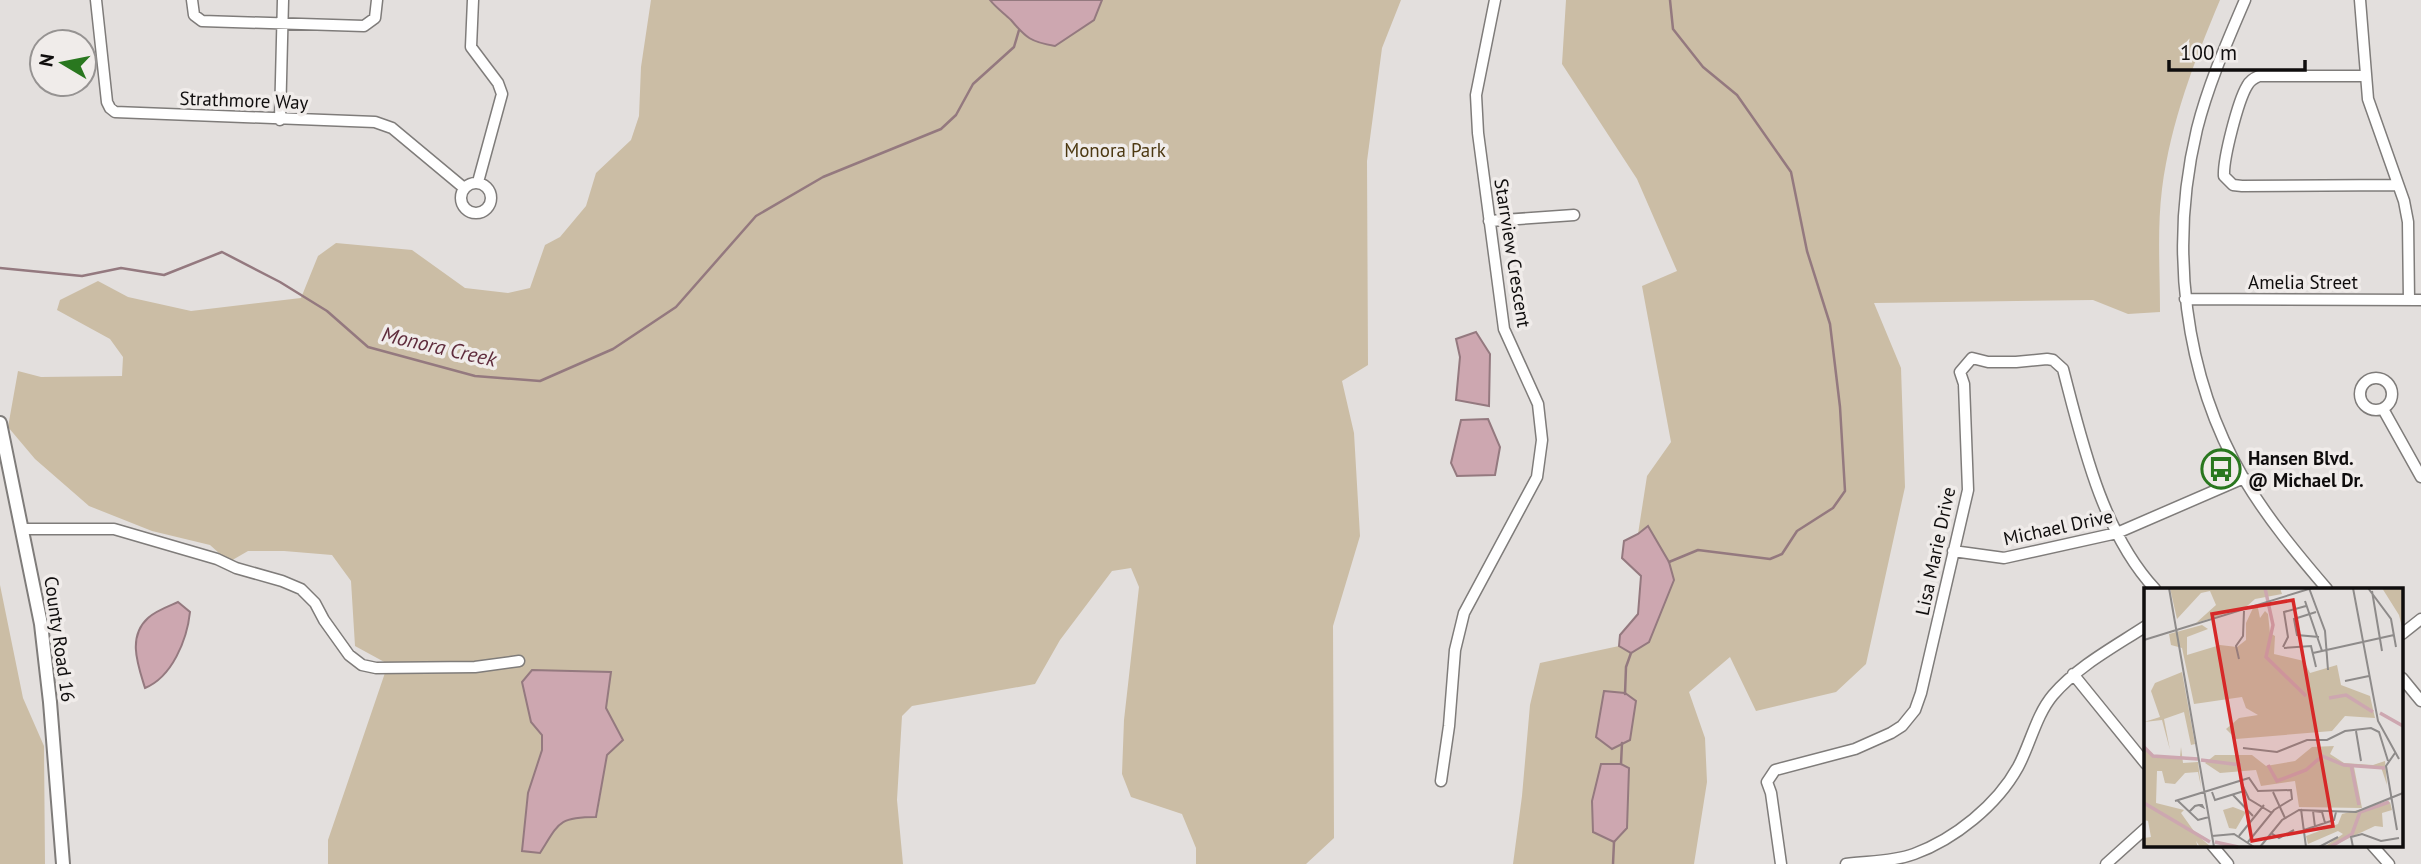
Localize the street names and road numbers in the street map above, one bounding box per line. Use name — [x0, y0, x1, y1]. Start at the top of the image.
street label: Strathmore Way — [179, 86, 309, 114]
street label: Starrview Crescent — [1489, 177, 1537, 330]
street label: Amelia Street — [2248, 270, 2358, 294]
street label: Lisa Marie Drive — [1910, 485, 1960, 617]
street label: Michael Drive — [2001, 504, 2115, 550]
street label: County Road 16 — [39, 575, 81, 703]

